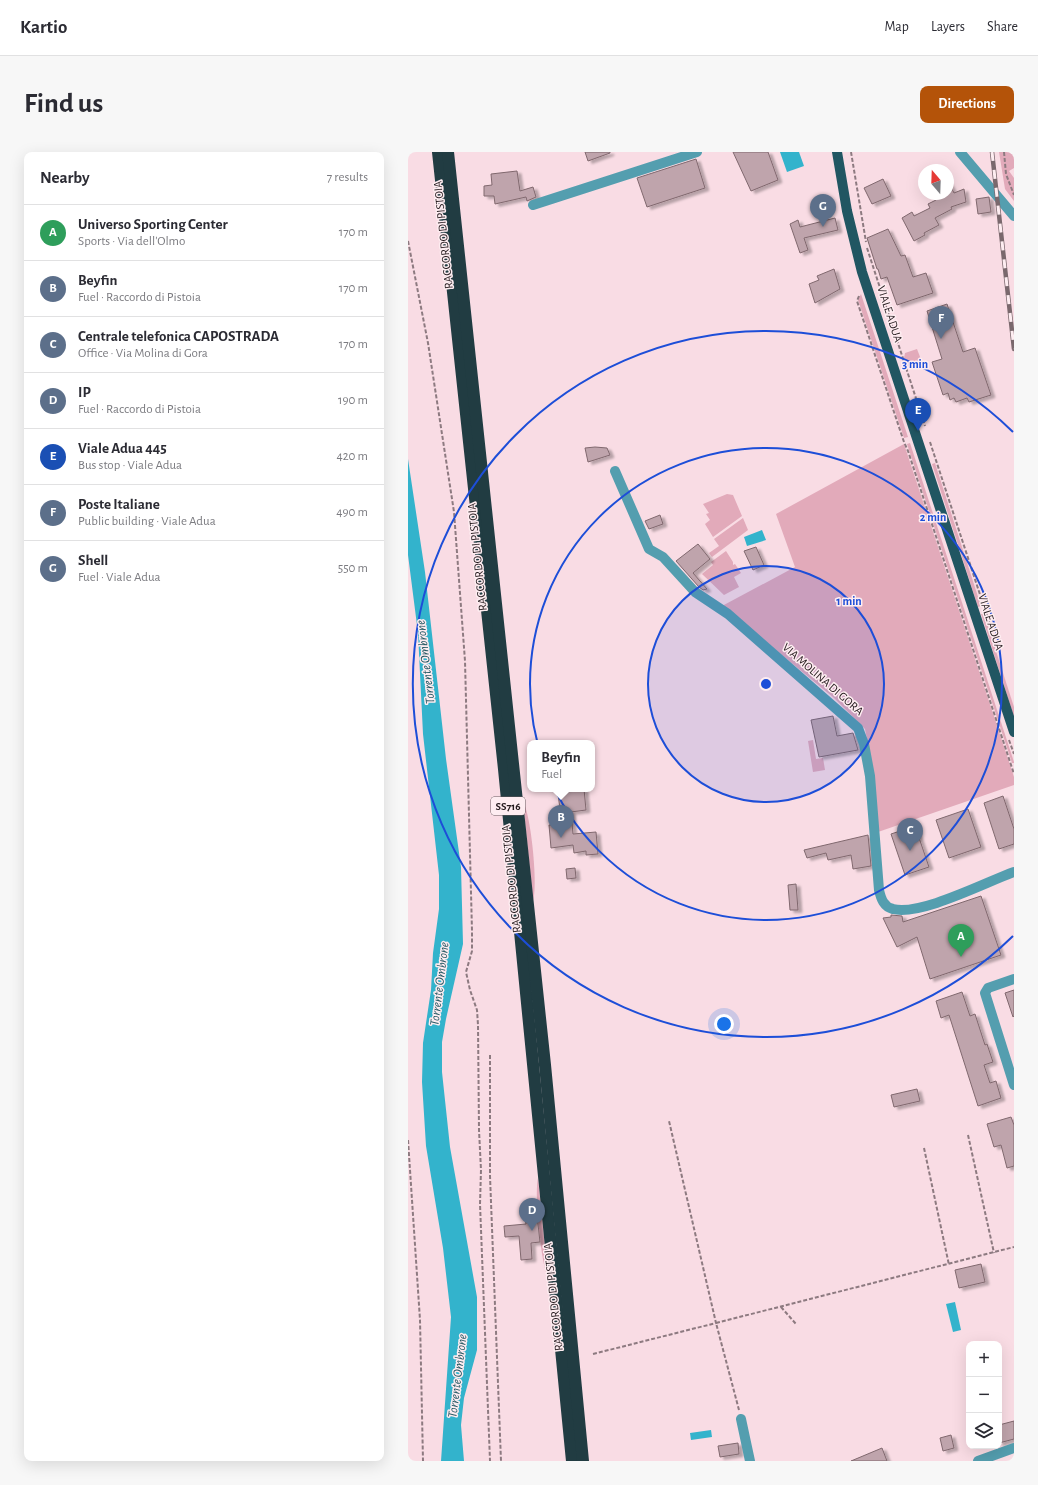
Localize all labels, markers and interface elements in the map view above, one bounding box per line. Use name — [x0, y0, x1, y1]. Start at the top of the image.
text: Kartio — [20, 18, 67, 37]
text: Map — [884, 20, 909, 34]
text: Layers — [931, 20, 965, 34]
text: Share — [987, 20, 1018, 34]
button: Directions — [920, 86, 1014, 123]
text: Find us — [24, 90, 103, 118]
north arrow — [918, 164, 954, 200]
text: Nearby — [40, 169, 90, 186]
text: 7 results — [327, 171, 368, 184]
street label: RACCORDO DI PISTOIA — [431, 180, 455, 290]
pin: G — [810, 194, 836, 227]
text: Universo Sporting Center — [78, 217, 228, 232]
text: A — [49, 226, 57, 239]
text: 170 m — [339, 226, 368, 239]
text: Sports · Via dell'Olmo — [78, 235, 185, 248]
text: Beyfin — [78, 273, 117, 288]
text: B — [49, 282, 57, 295]
text: 170 m — [339, 282, 368, 295]
street label: VIALE ADUA — [875, 284, 905, 344]
text: Fuel · Raccordo di Pistoia — [78, 291, 201, 304]
pin: F — [928, 306, 954, 339]
text: Centrale telefonica CAPOSTRADA — [78, 329, 279, 344]
text: C — [50, 338, 56, 351]
text: 170 m — [339, 338, 368, 351]
text: Office · Via Molina di Gora — [78, 347, 208, 360]
text: 3 min — [902, 358, 928, 370]
text: IP — [78, 385, 91, 400]
text: D — [49, 394, 57, 407]
text: 190 m — [338, 394, 368, 407]
pin: E — [905, 398, 931, 431]
text: Fuel · Raccordo di Pistoia — [78, 403, 201, 416]
text: Viale Adua 445 — [78, 441, 167, 456]
text: E — [50, 450, 56, 463]
text: 420 m — [336, 450, 368, 463]
text: Bus stop · Viale Adua — [78, 459, 182, 472]
text: Poste Italiane — [78, 497, 160, 512]
street label: RACCORDO DI PISTOIA — [465, 502, 489, 612]
text: F — [50, 506, 56, 519]
text: 490 m — [336, 506, 368, 519]
text: 2 min — [920, 511, 946, 523]
text: Public building · Viale Adua — [78, 515, 216, 528]
text: Shell — [78, 553, 108, 568]
text: G — [49, 562, 57, 575]
text: 550 m — [338, 562, 368, 575]
text: Fuel · Viale Adua — [78, 571, 161, 584]
street label: VIALE ADUA — [976, 592, 1006, 652]
text: 1 min — [836, 595, 862, 607]
water label: Torrente Ombrone — [414, 619, 438, 705]
street label: VIA MOLINA DI GORA — [780, 641, 866, 717]
centre of rings — [759, 677, 773, 691]
popup — [527, 740, 595, 792]
text: Beyfin — [541, 750, 581, 765]
text: Fuel — [541, 768, 562, 781]
road number: SS716 — [491, 797, 525, 815]
pin: B — [548, 805, 574, 838]
pin: C — [897, 818, 923, 851]
street label: RACCORDO DI PISTOIA — [499, 824, 523, 934]
pin: A — [948, 924, 974, 957]
water label: Torrente Ombrone — [428, 941, 452, 1027]
your location — [714, 1014, 734, 1034]
pin: D — [519, 1198, 545, 1231]
street label: RACCORDO DI PISTOIA — [541, 1242, 565, 1352]
water label: Torrente Ombrone — [446, 1333, 470, 1419]
map controls — [966, 1341, 1002, 1449]
button: + — [966, 1341, 1002, 1377]
button: − — [966, 1377, 1002, 1413]
button: layers — [966, 1413, 1002, 1449]

